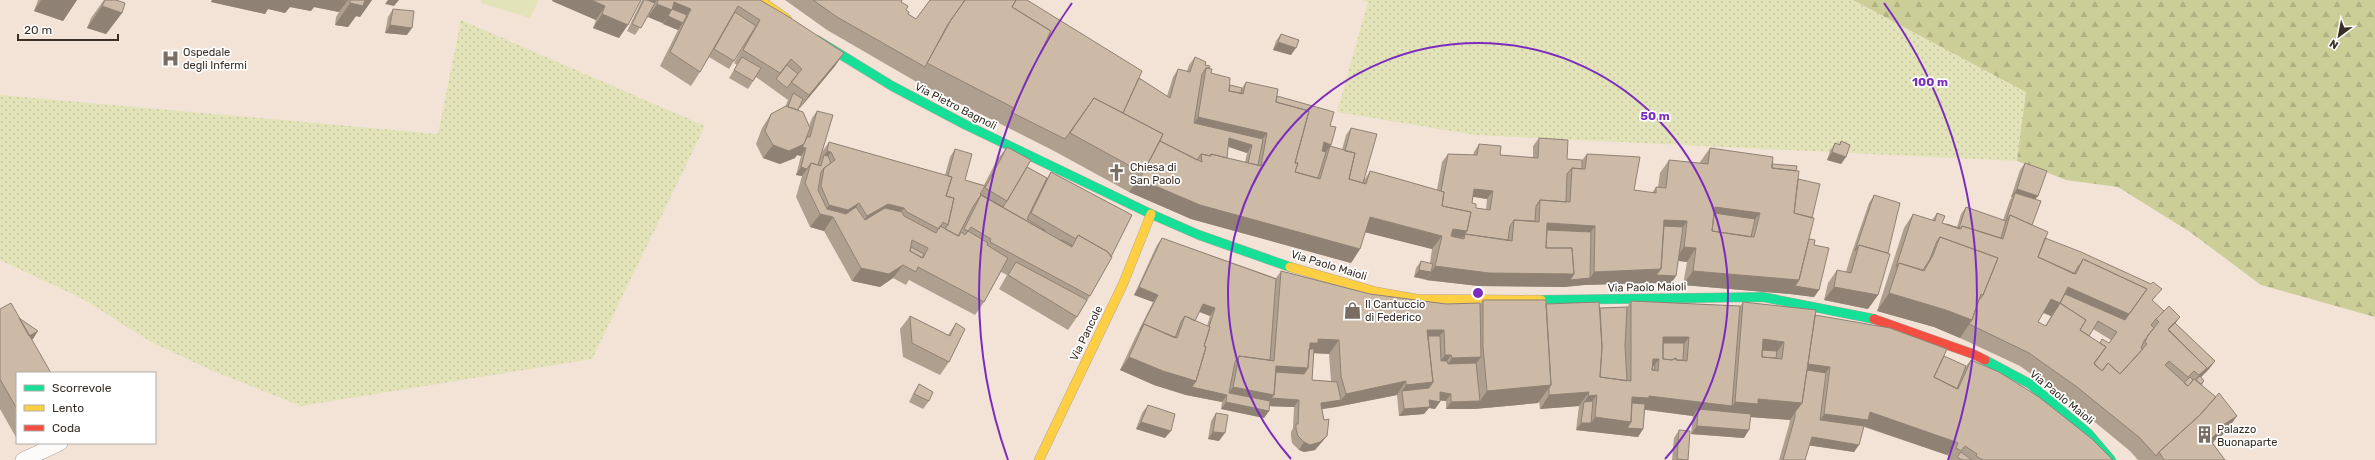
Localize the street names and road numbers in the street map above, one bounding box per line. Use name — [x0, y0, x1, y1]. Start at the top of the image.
street label: Via Pietro Bagnoli — [913, 80, 999, 133]
street label: Via Paolo Maioli — [1289, 248, 1368, 283]
street label: Via Paolo Maioli — [1608, 280, 1686, 295]
street label: Via Pancole — [1068, 304, 1105, 363]
street label: Via Paolo Maioli — [2027, 368, 2096, 427]

